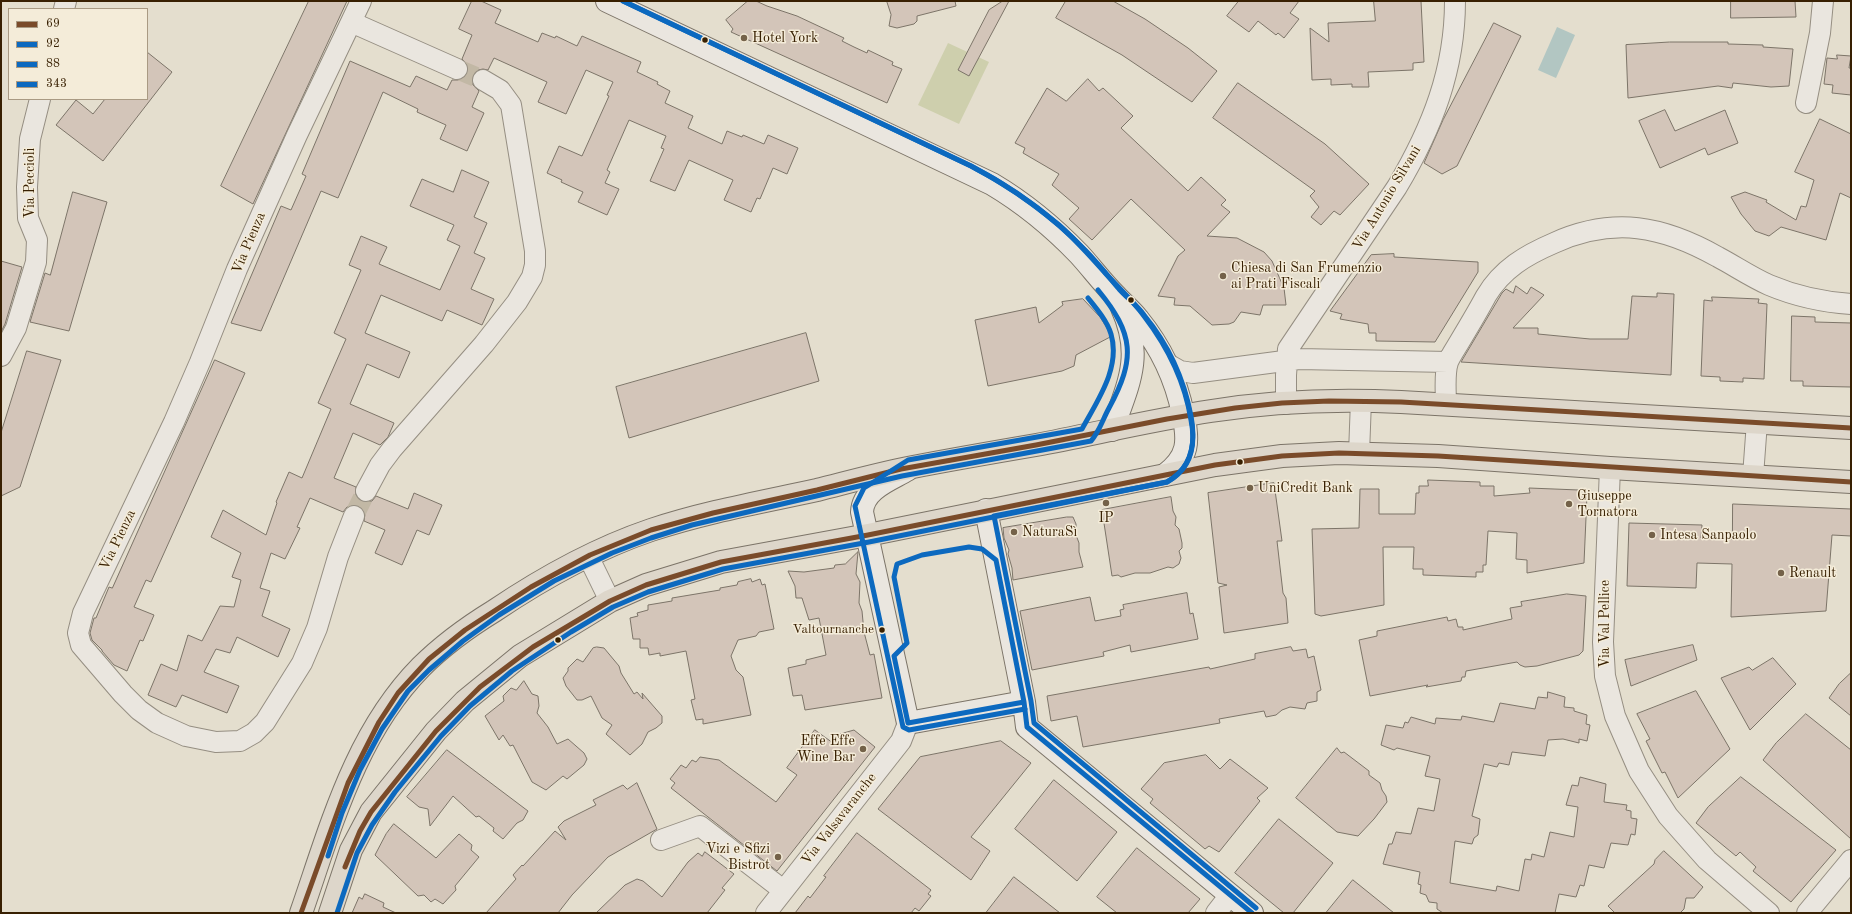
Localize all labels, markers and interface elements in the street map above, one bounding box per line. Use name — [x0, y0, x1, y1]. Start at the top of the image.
legend — [8, 8, 148, 100]
text: 69 — [46, 18, 60, 30]
place label: Hotel York — [752, 30, 818, 46]
marker: Hotel York — [739, 33, 749, 43]
unlabelled marker — [700, 35, 710, 45]
text: 92 — [46, 38, 60, 50]
text: 88 — [46, 58, 60, 70]
text: 343 — [46, 78, 67, 90]
street label: Via Antonio Silvani — [1349, 143, 1425, 253]
street label: Via Peccioli — [22, 148, 38, 218]
street label: Via Pienza — [229, 210, 269, 276]
place label: Chiesa di San Frumenzio ai Prati Fiscali — [1231, 260, 1382, 292]
marker: Chiesa di San Frumenzio ai Prati Fiscali — [1218, 271, 1228, 281]
unlabelled marker — [1126, 295, 1136, 305]
unlabelled marker — [1235, 457, 1245, 467]
place label: UniCredit Bank — [1258, 480, 1353, 496]
marker: UniCredit Bank — [1245, 483, 1255, 493]
place label: Giuseppe Tornatora — [1577, 488, 1638, 520]
marker: IP — [1101, 498, 1111, 508]
marker: Giuseppe Tornatora — [1564, 499, 1574, 509]
street label: Via Pienza — [96, 507, 140, 573]
place label: IP — [1098, 510, 1114, 526]
place label: NaturaSì — [1022, 524, 1077, 540]
marker: NaturaSì — [1009, 527, 1019, 537]
place label: Intesa Sanpaolo — [1660, 527, 1756, 543]
marker: Intesa Sanpaolo — [1647, 530, 1657, 540]
place label: Renault — [1789, 565, 1836, 581]
marker: Renault — [1776, 568, 1786, 578]
street label: Via Val Pellice — [1597, 580, 1613, 668]
place label: Valtournanche — [793, 622, 874, 638]
marker: Valtournanche — [877, 625, 887, 635]
unlabelled marker — [553, 635, 563, 645]
place label: Effe Effe Wine Bar — [797, 733, 855, 766]
marker: Effe Effe Wine Bar — [858, 744, 868, 754]
street label: Via Valsavaranche — [798, 770, 880, 868]
place label: Vizi e Sfizi Bistrot — [706, 841, 770, 874]
marker: Vizi e Sfizi Bistrot — [773, 852, 783, 862]

